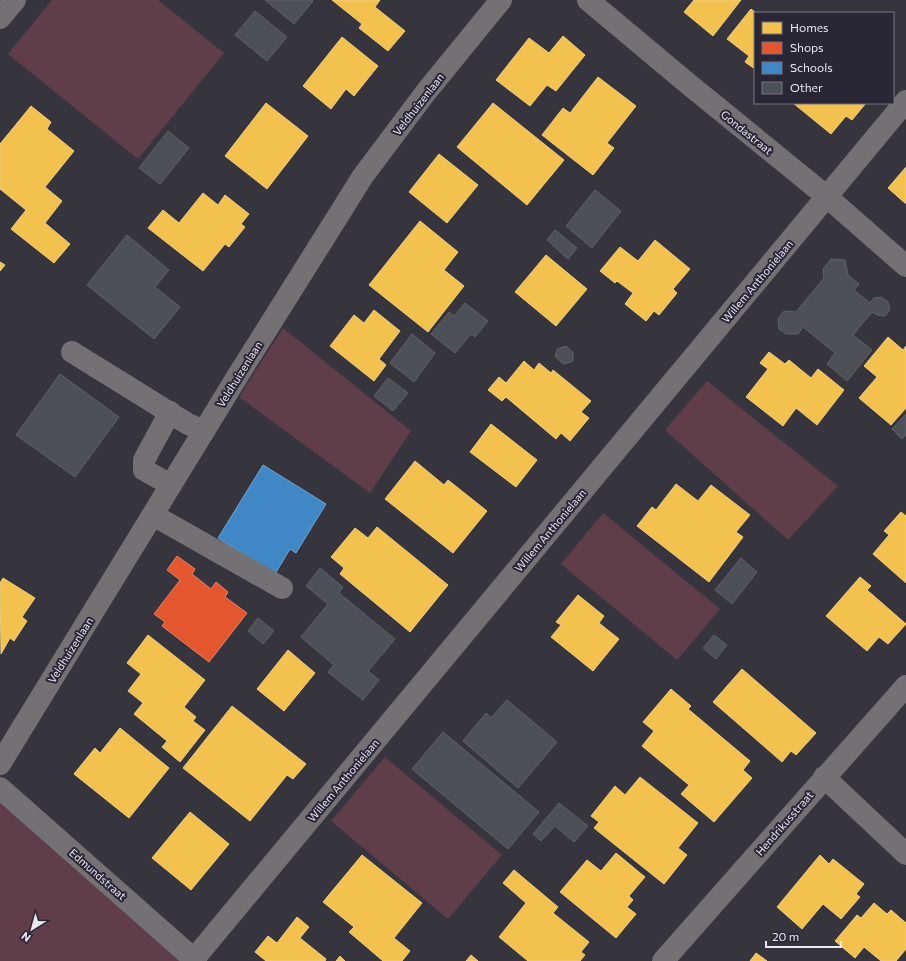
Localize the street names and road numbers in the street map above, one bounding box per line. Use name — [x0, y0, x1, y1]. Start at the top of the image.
street label: Veldhuizenlaan — [390, 70, 446, 138]
street label: Gondastraat — [718, 107, 776, 157]
street label: Willem Anthonielaan — [719, 237, 795, 325]
street label: Veldhuizenlaan — [214, 339, 264, 409]
street label: Willem Anthonielaan — [512, 486, 588, 574]
street label: Veldhuizenlaan — [45, 615, 95, 685]
street label: Willem Anthonielaan — [305, 736, 381, 824]
street label: Hendrikusstraat — [753, 788, 816, 858]
street label: Edmundstraat — [67, 846, 129, 903]

